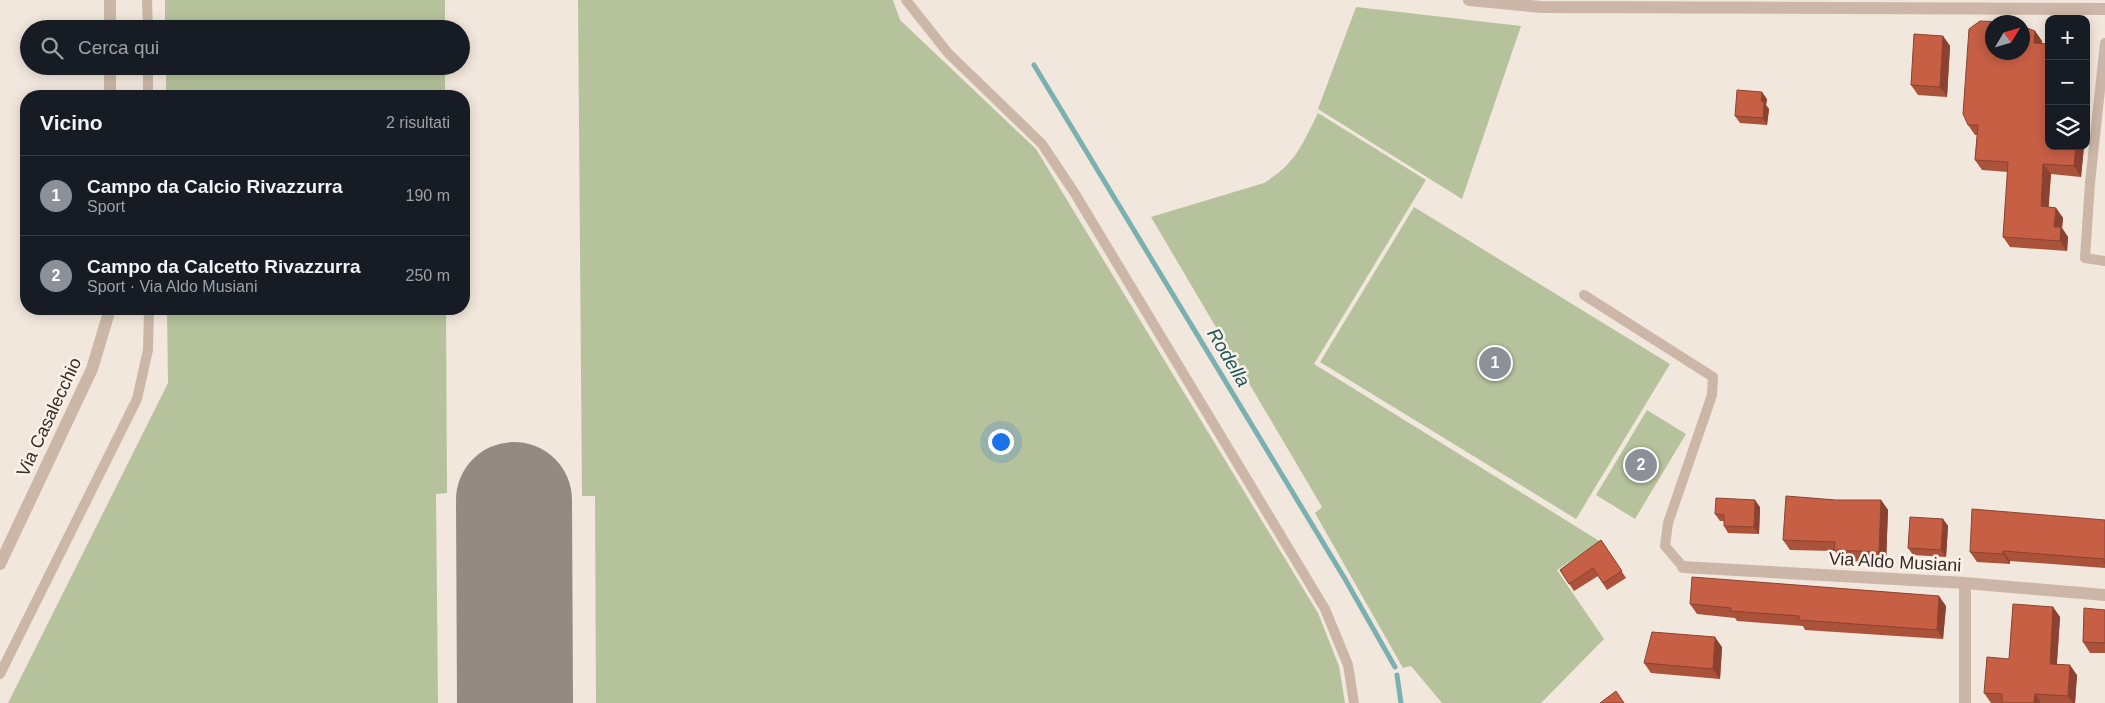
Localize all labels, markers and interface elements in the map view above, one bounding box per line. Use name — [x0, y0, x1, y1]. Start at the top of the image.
north arrow — [1985, 15, 2030, 60]
map controls — [2045, 15, 2090, 150]
button: + — [2045, 15, 2090, 60]
search box — [20, 20, 470, 75]
icon: search — [38, 34, 66, 62]
text: Cerca qui — [78, 37, 159, 58]
button: − — [2045, 60, 2090, 105]
button: layers — [2045, 105, 2090, 150]
text: Vicino — [40, 111, 103, 134]
text: 2 risultati — [386, 114, 450, 131]
text: Campo da Calcio Rivazzurra — [87, 176, 343, 197]
text: 1 — [52, 187, 60, 204]
text: 190 m — [406, 187, 450, 204]
text: Sport — [87, 198, 125, 215]
text: Campo da Calcetto Rivazzurra — [87, 256, 360, 277]
text: 2 — [52, 267, 60, 284]
text: 250 m — [406, 267, 450, 284]
text: Sport · Via Aldo Musiani — [87, 278, 257, 295]
water label: Rodella — [1203, 324, 1254, 390]
pin: 1 — [1479, 344, 1511, 382]
street label: Via Casalecchio — [13, 354, 85, 480]
your location — [988, 429, 1014, 455]
pin: 2 — [1625, 446, 1657, 484]
street label: Via Aldo Musiani — [1828, 549, 1962, 575]

